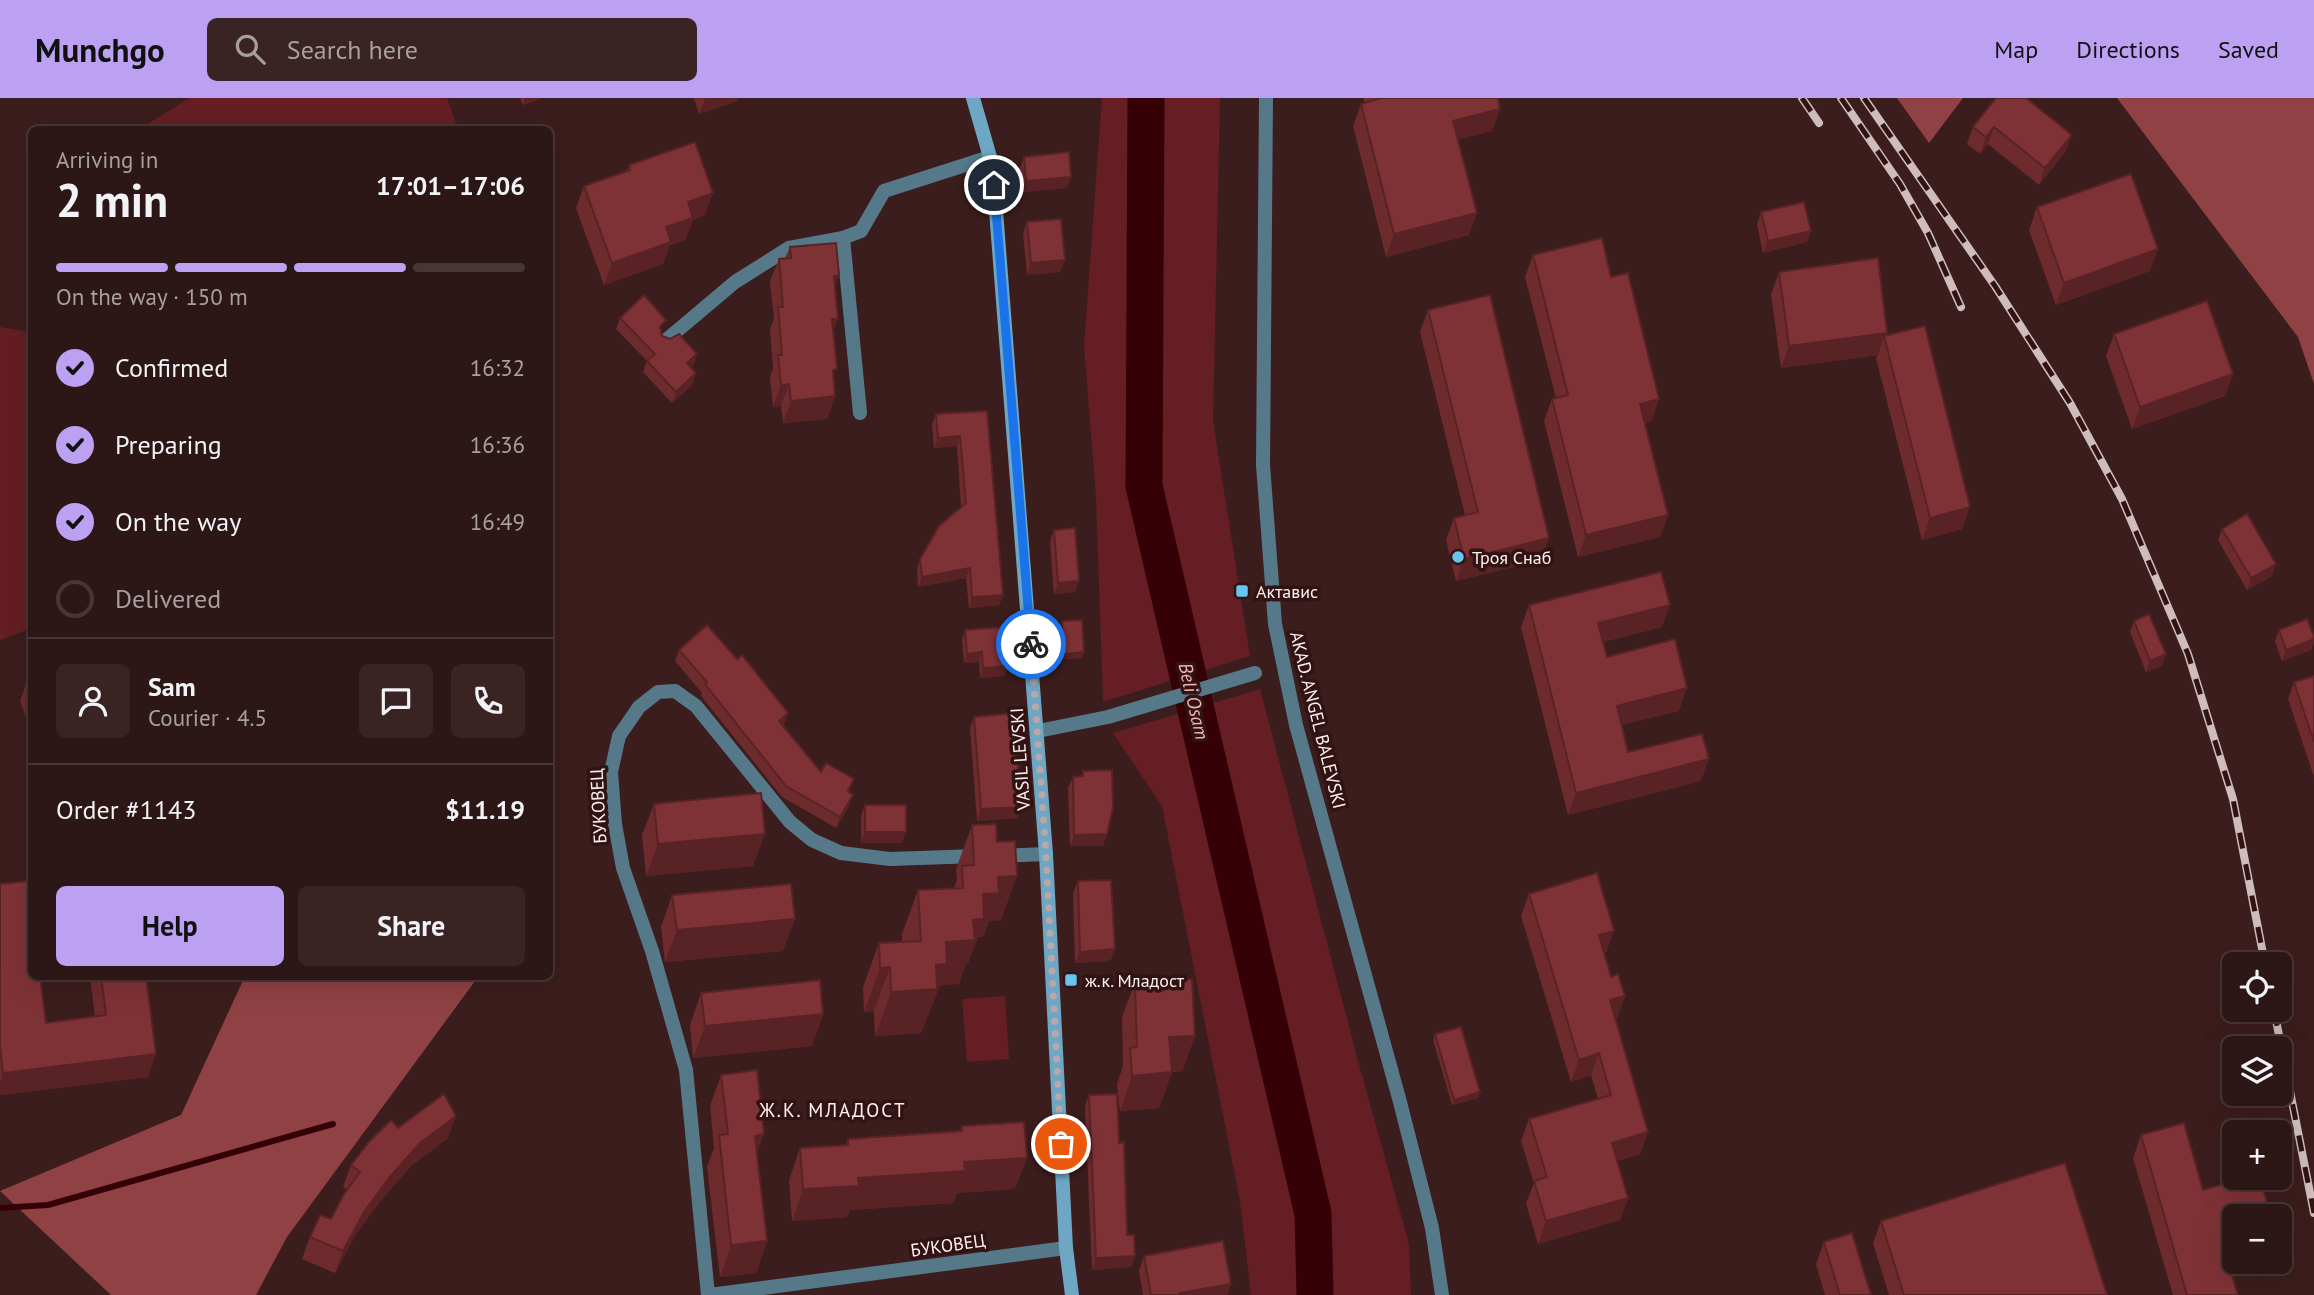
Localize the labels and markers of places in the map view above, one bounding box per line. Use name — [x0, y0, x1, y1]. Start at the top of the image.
pin — [964, 155, 1024, 215]
place label: Троя Снаб — [1472, 546, 1551, 569]
marker: Троя Снаб — [1450, 549, 1466, 565]
place label: Актавис — [1256, 580, 1318, 603]
marker: Актавис — [1234, 583, 1250, 599]
place label: ж.к. Младост — [1085, 969, 1185, 992]
marker: ж.к. Младост — [1063, 972, 1079, 988]
pin — [1031, 1114, 1091, 1174]

